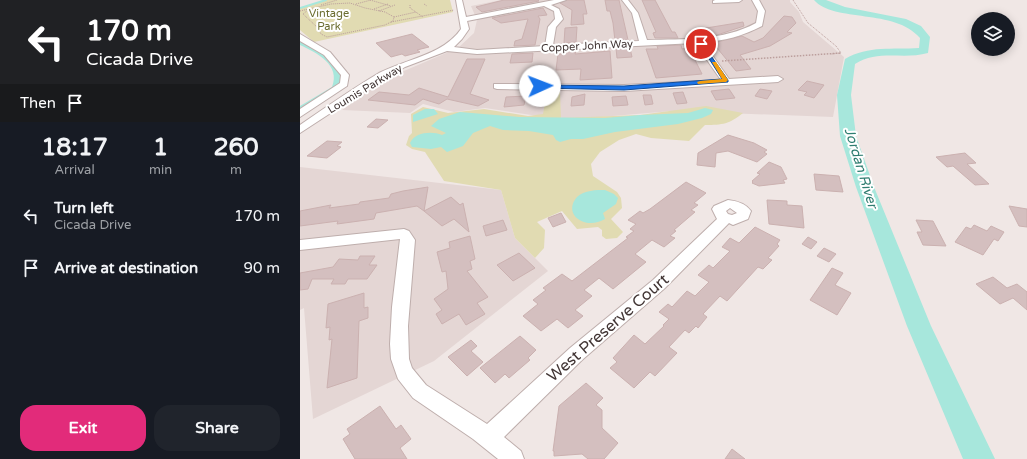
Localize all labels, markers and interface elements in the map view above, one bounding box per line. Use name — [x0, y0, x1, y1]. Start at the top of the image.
park label: Vintage Park — [309, 7, 349, 33]
map controls — [971, 12, 1015, 56]
button: layers — [971, 12, 1015, 56]
text: 170 m — [86, 14, 172, 48]
icon: left — [20, 16, 72, 68]
pin — [684, 27, 718, 61]
icon: arrive — [690, 33, 712, 55]
street label: Copper John Way — [541, 37, 633, 55]
text: Cicada Drive — [86, 48, 193, 70]
street label: Loumis Parkway — [325, 62, 405, 116]
position arrow — [519, 65, 561, 107]
icon: arrive — [64, 92, 86, 114]
text: Then — [20, 94, 56, 112]
water label: Jordan River — [841, 126, 882, 212]
text: 18:17 — [41, 133, 108, 162]
text: 1 — [153, 133, 168, 162]
text: 260 — [213, 133, 259, 162]
text: Arrival — [54, 162, 95, 178]
text: min — [149, 162, 172, 178]
text: m — [230, 162, 242, 178]
text: Turn left — [54, 199, 114, 217]
icon: left — [20, 205, 42, 227]
text: 170 m — [234, 207, 280, 225]
text: Cicada Drive — [54, 217, 131, 233]
icon: arrive — [20, 257, 42, 279]
text: Arrive at destination — [54, 259, 198, 277]
text: 90 m — [243, 259, 280, 277]
street label: West Preserve Court — [543, 270, 673, 386]
button: Exit — [20, 405, 146, 451]
button: Share — [154, 405, 280, 451]

